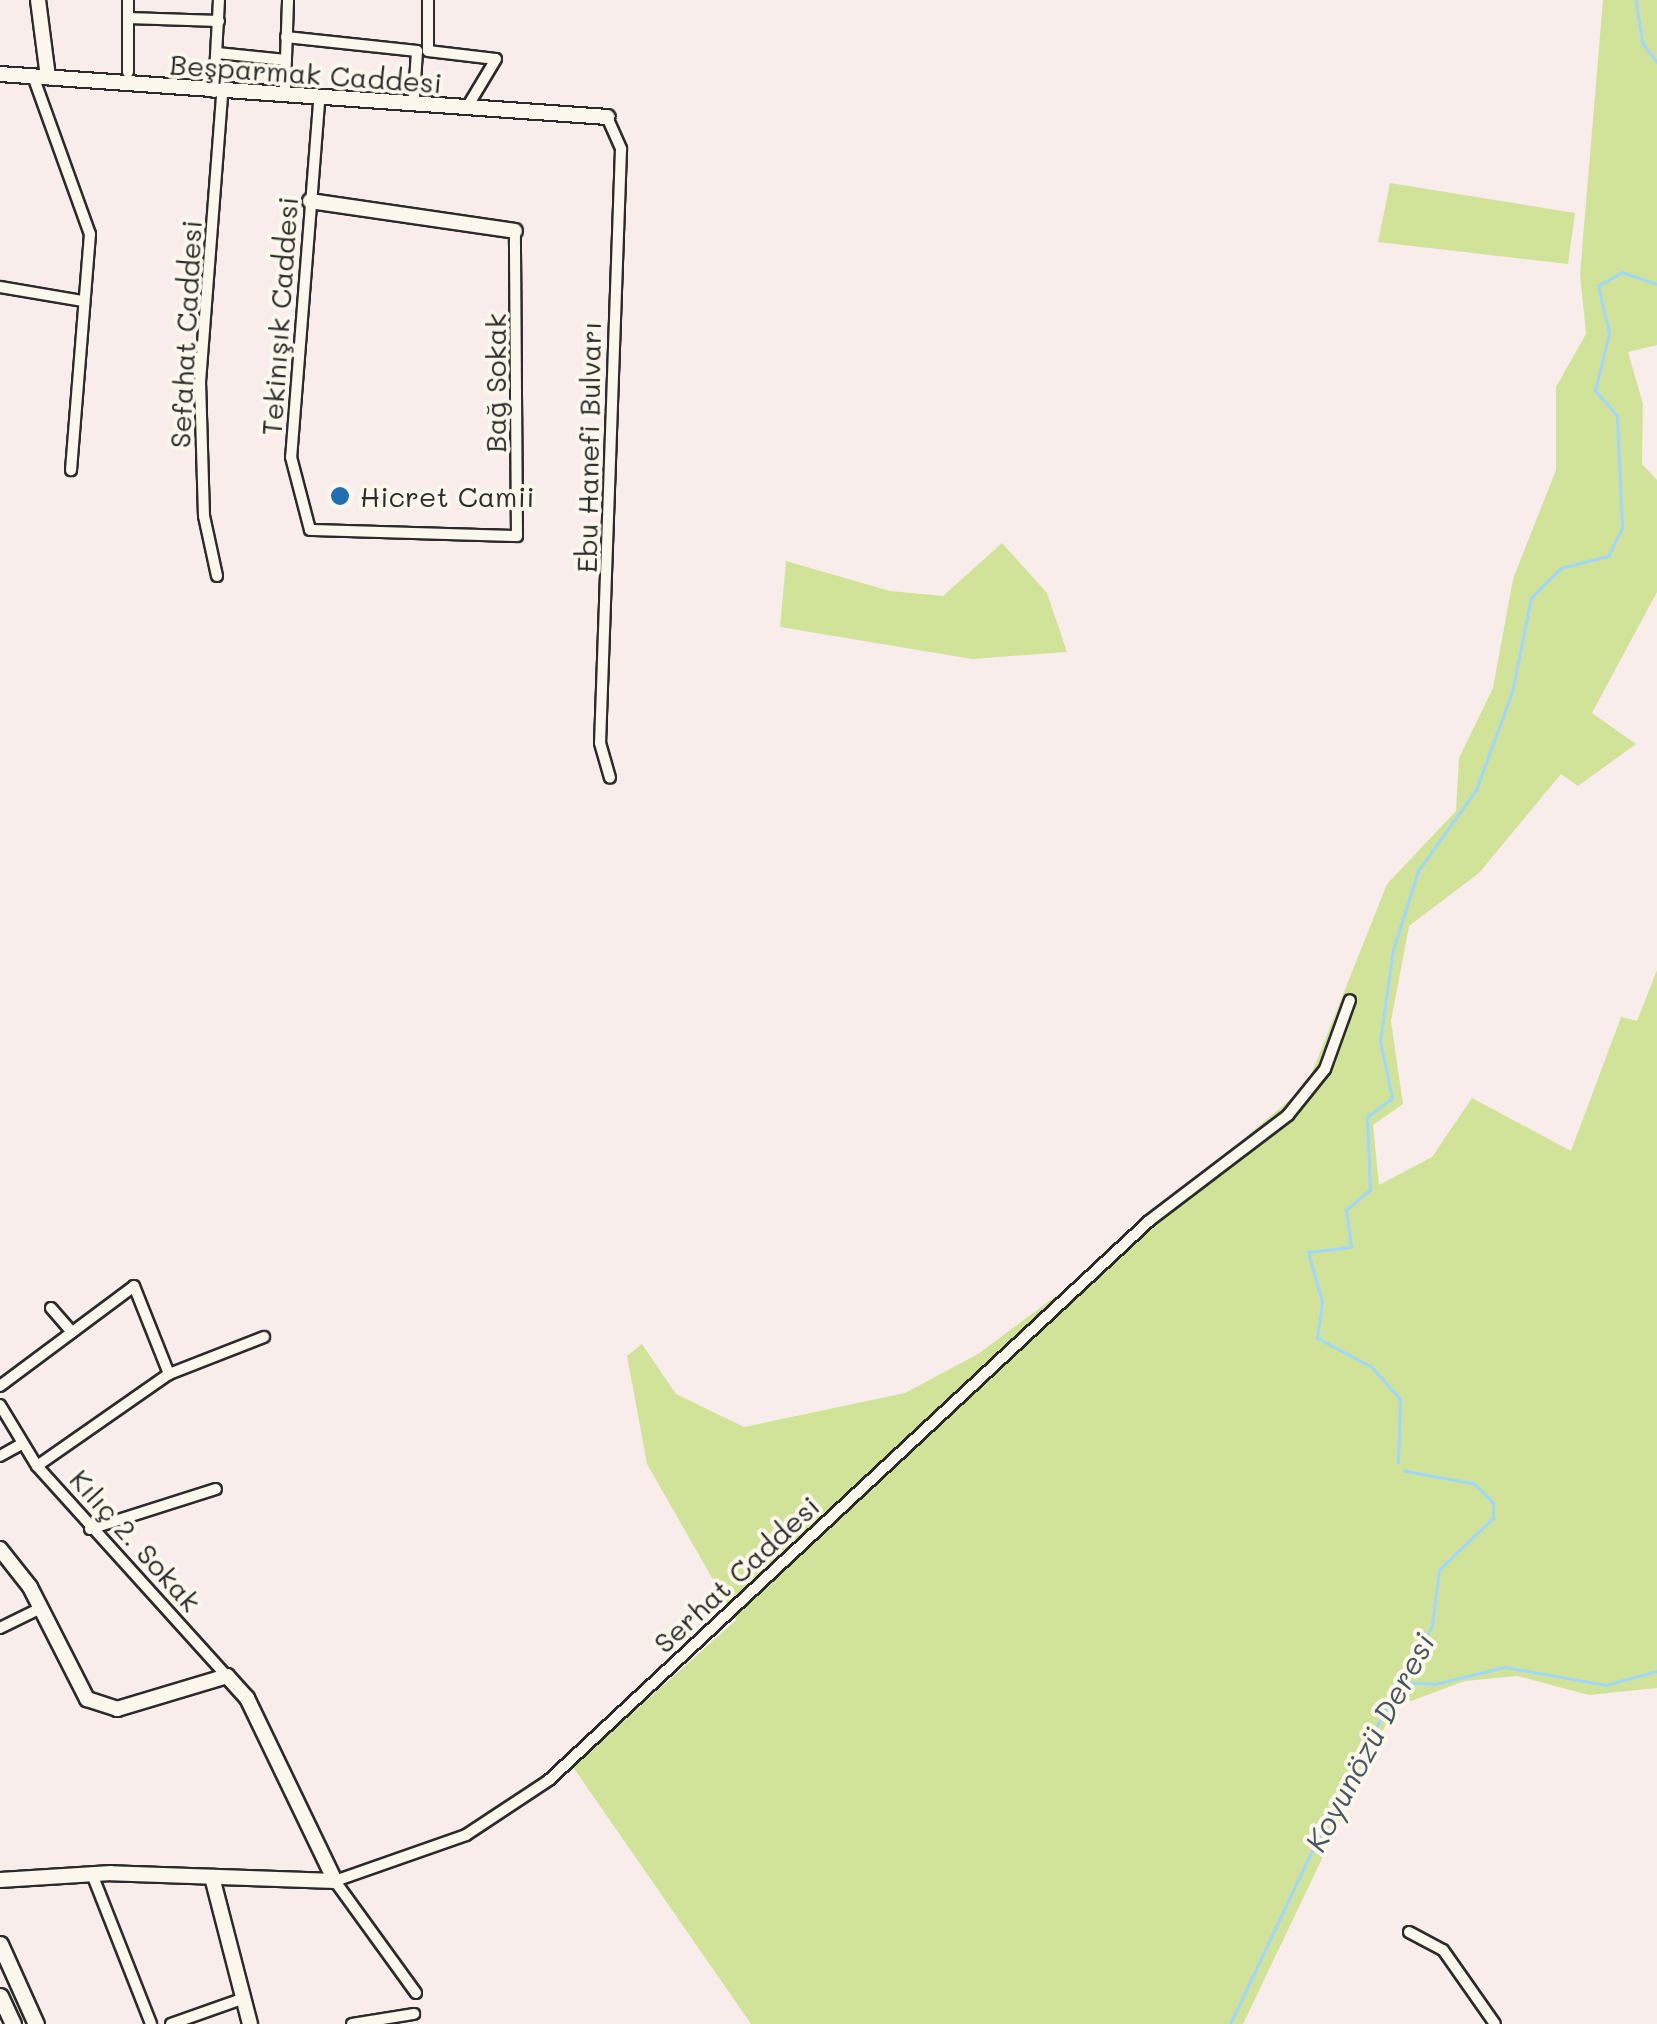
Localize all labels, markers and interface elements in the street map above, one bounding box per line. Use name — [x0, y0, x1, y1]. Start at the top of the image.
street label: Beşparmak Caddesi — [169, 47, 443, 99]
street label: Tekinışık Caddesi — [254, 195, 304, 437]
street label: Sefahat Caddesi — [162, 219, 208, 449]
street label: Bağ Sokak — [478, 313, 512, 453]
street label: Ebu Hanefi Bulvarı — [569, 321, 607, 573]
place label: Hicret Camii — [360, 479, 535, 513]
marker: Hicret Camii — [329, 485, 351, 507]
street label: Kılıç 2. Sokak — [63, 1462, 209, 1618]
street label: Serhat Caddesi — [646, 1489, 826, 1659]
water label: Koyunözü Deresi — [1296, 1627, 1442, 1857]

